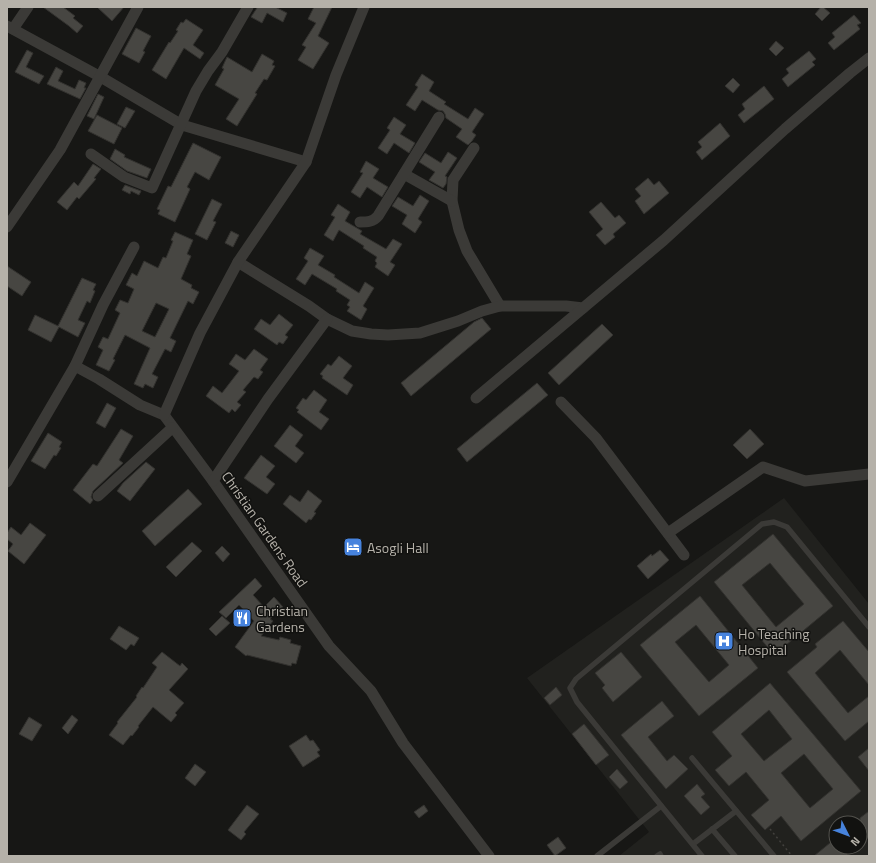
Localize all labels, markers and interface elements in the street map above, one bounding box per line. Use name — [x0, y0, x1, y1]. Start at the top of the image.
street label: Christian Gardens Road — [217, 467, 313, 591]
hotel icon: Asogli Hall — [342, 536, 364, 558]
place label: Asogli Hall — [367, 537, 429, 558]
place label: Christian Gardens — [256, 600, 308, 637]
restaurant icon: Christian Gardens — [231, 607, 253, 629]
place label: Ho Teaching Hospital — [738, 623, 809, 660]
hospital icon: Ho Teaching Hospital — [713, 630, 735, 652]
north arrow — [828, 815, 868, 855]
text: N — [847, 834, 864, 850]

